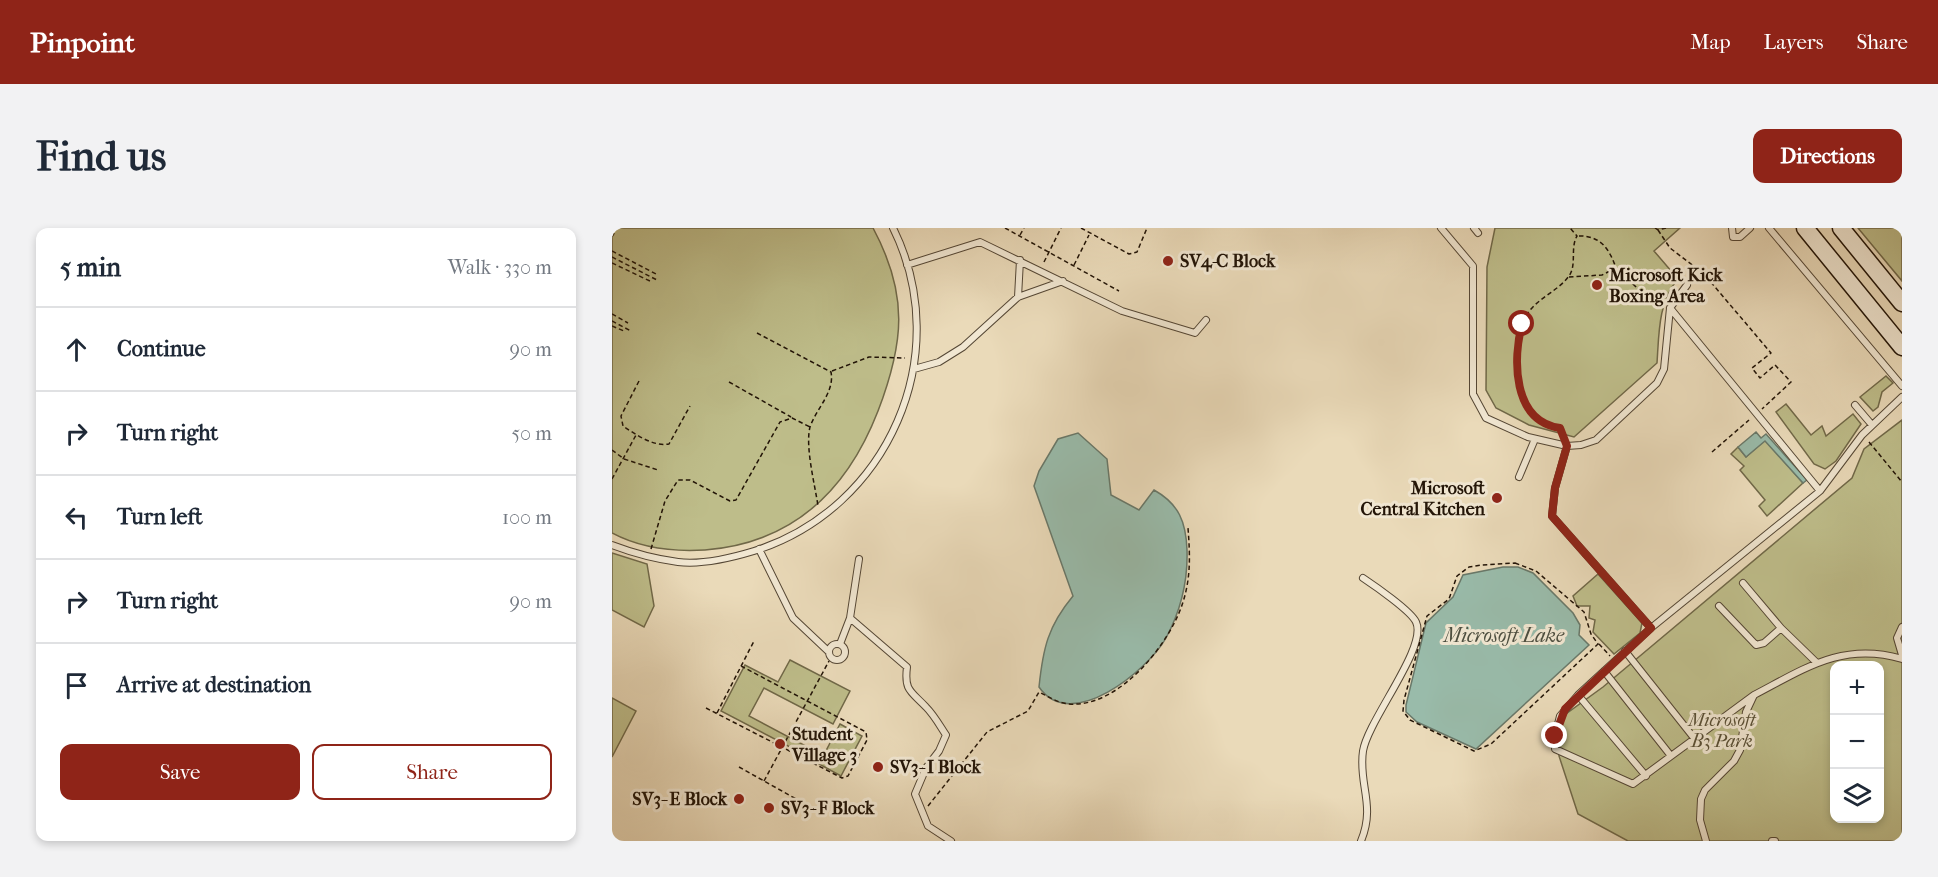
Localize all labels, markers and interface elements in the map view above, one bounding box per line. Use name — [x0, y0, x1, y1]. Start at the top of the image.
text: Pinpoint — [30, 26, 135, 59]
text: Map — [1690, 30, 1731, 54]
text: Layers — [1764, 30, 1823, 54]
text: Share — [1856, 30, 1908, 54]
button: Directions — [1753, 129, 1902, 183]
text: Find us — [36, 132, 166, 181]
place label: SV4-C Block — [1180, 251, 1276, 272]
text: 5 min — [60, 252, 121, 283]
marker: SV4-C Block — [1161, 254, 1175, 268]
text: Walk · 330 m — [448, 256, 552, 279]
place label: Microsoft Kick Boxing Area — [1608, 265, 1723, 307]
marker: Microsoft Kick Boxing Area — [1590, 278, 1604, 292]
route start — [1508, 310, 1534, 336]
icon: ahead — [60, 333, 93, 366]
text: Continue — [117, 336, 206, 362]
text: 90 m — [510, 338, 552, 361]
icon: right — [60, 417, 93, 450]
text: Turn right — [117, 420, 218, 446]
text: 50 m — [511, 422, 552, 445]
place label: Microsoft Central Kitchen — [1360, 478, 1486, 520]
marker: Microsoft Central Kitchen — [1490, 491, 1504, 505]
icon: left — [60, 501, 93, 534]
text: Turn left — [117, 504, 203, 530]
text: 100 m — [502, 506, 552, 529]
icon: right — [60, 585, 93, 618]
text: Turn right — [117, 588, 218, 614]
text: 90 m — [510, 590, 552, 613]
water label: Microsoft Lake — [1442, 624, 1565, 647]
map controls — [1830, 661, 1884, 823]
button: + — [1830, 661, 1884, 715]
icon: arrive — [60, 669, 93, 702]
text: Arrive at destination — [117, 672, 311, 698]
park label: Microsoft B3 Park — [1687, 710, 1757, 752]
button: − — [1830, 715, 1884, 769]
route end — [1541, 722, 1567, 748]
place label: Student Village 3 — [791, 724, 857, 766]
marker: Student Village 3 — [773, 737, 787, 751]
button: Save — [60, 744, 300, 800]
button: Share — [312, 744, 552, 800]
place label: SV3- I Block — [890, 757, 981, 778]
marker: SV3- I Block — [871, 760, 885, 774]
button: layers — [1830, 769, 1884, 823]
place label: SV3- E Block — [632, 789, 728, 810]
marker: SV3- E Block — [732, 792, 746, 806]
place label: SV3- F Block — [781, 798, 875, 819]
marker: SV3- F Block — [762, 801, 776, 815]

